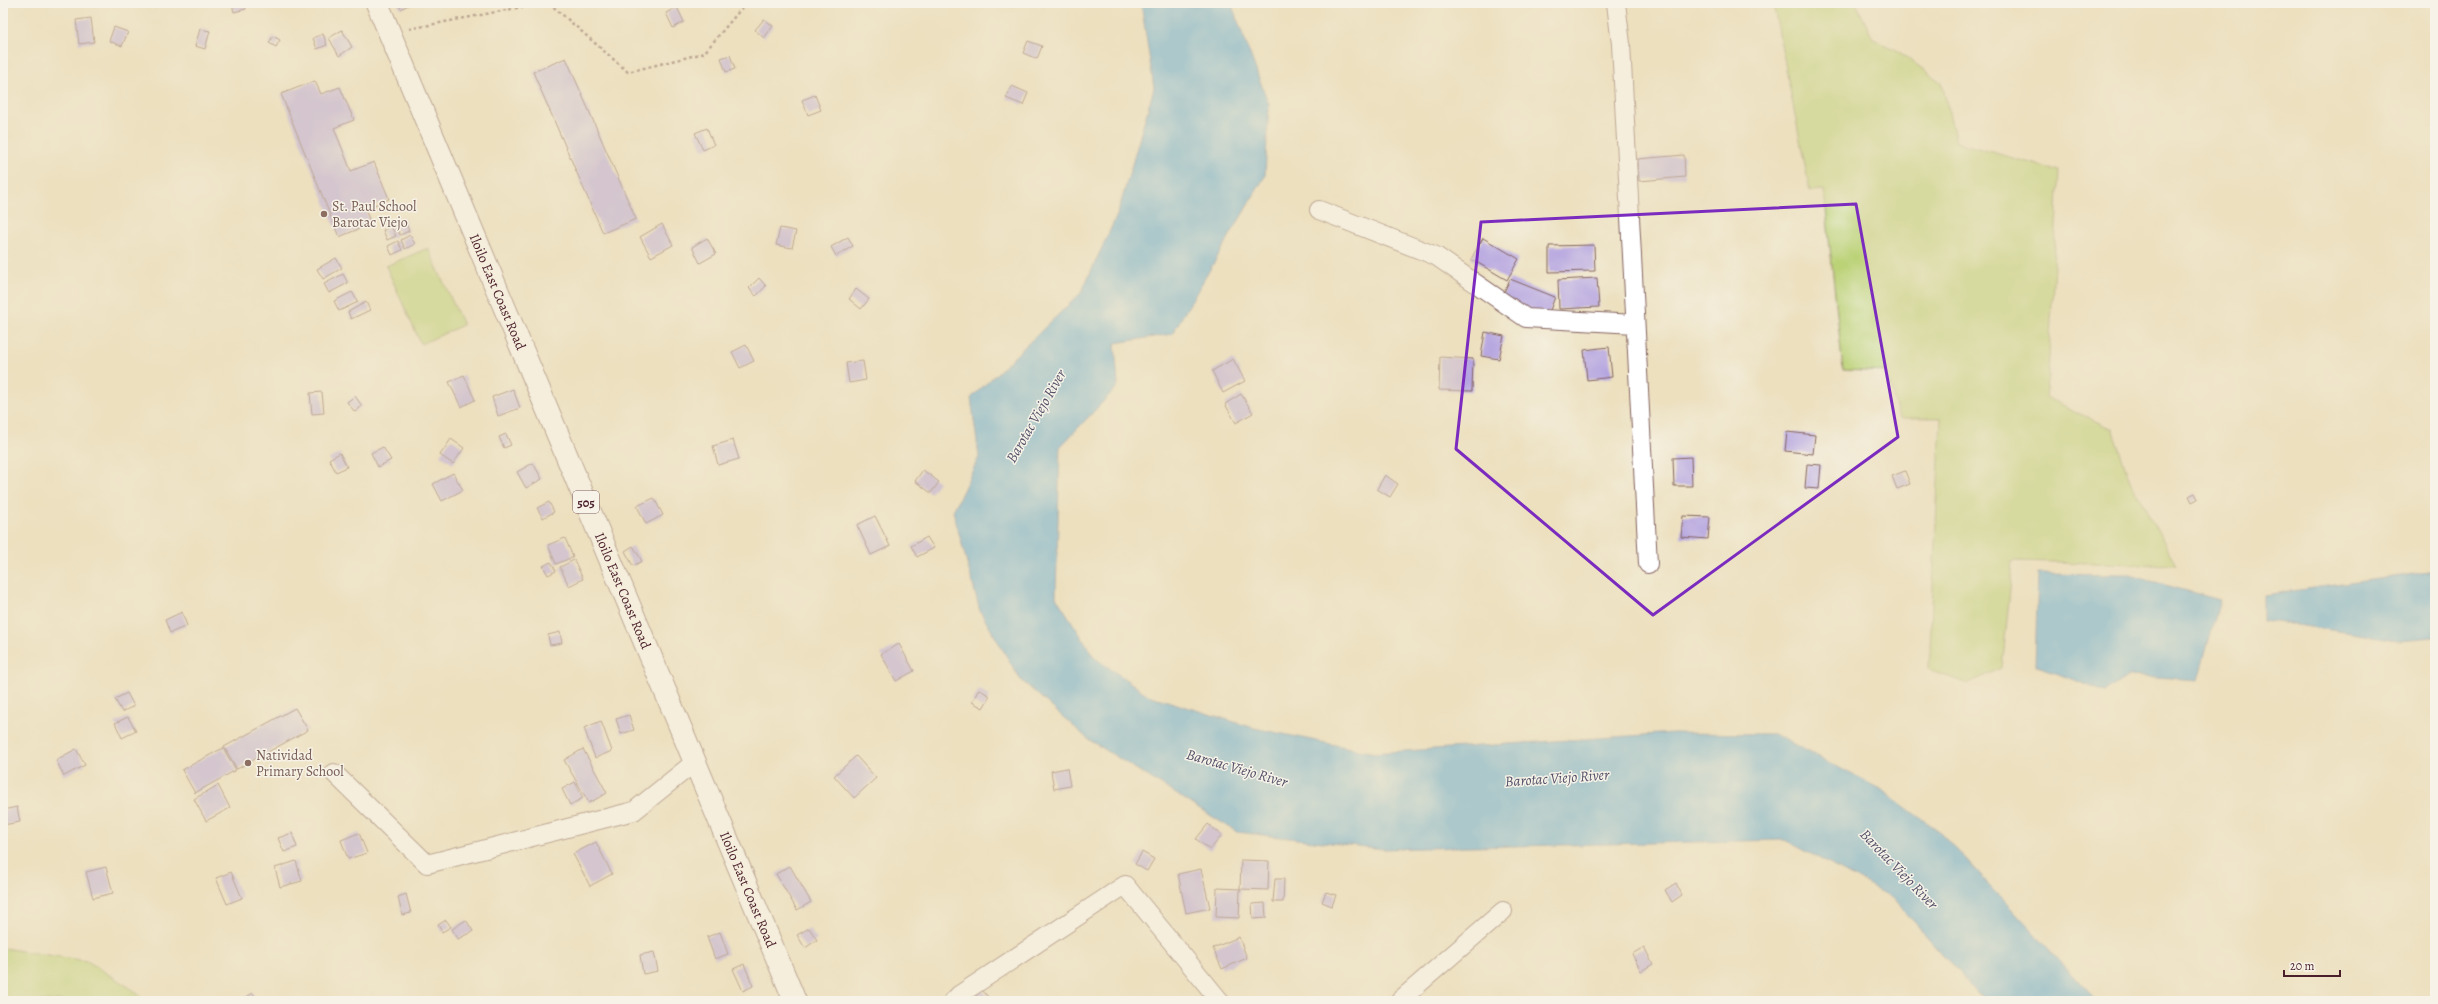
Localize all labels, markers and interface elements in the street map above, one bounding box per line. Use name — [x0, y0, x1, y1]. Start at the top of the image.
place label: St. Paul School Barotac Viejo — [332, 197, 417, 232]
marker: St. Paul School Barotac Viejo — [319, 209, 329, 219]
street label: Iloilo East Coast Road — [465, 231, 531, 353]
water label: Barotac Viejo River — [1001, 365, 1071, 466]
road number: 505 — [573, 491, 599, 513]
street label: Iloilo East Coast Road — [590, 529, 656, 652]
water label: Barotac Viejo River — [1184, 744, 1291, 792]
place label: Natividad Primary School — [256, 746, 344, 781]
marker: Natividad Primary School — [243, 758, 253, 768]
water label: Barotac Viejo River — [1504, 764, 1610, 792]
water label: Barotac Viejo River — [1856, 825, 1943, 914]
street label: Iloilo East Coast Road — [715, 828, 781, 951]
scale bar — [2284, 952, 2340, 978]
text: 20 m — [2290, 958, 2314, 974]

